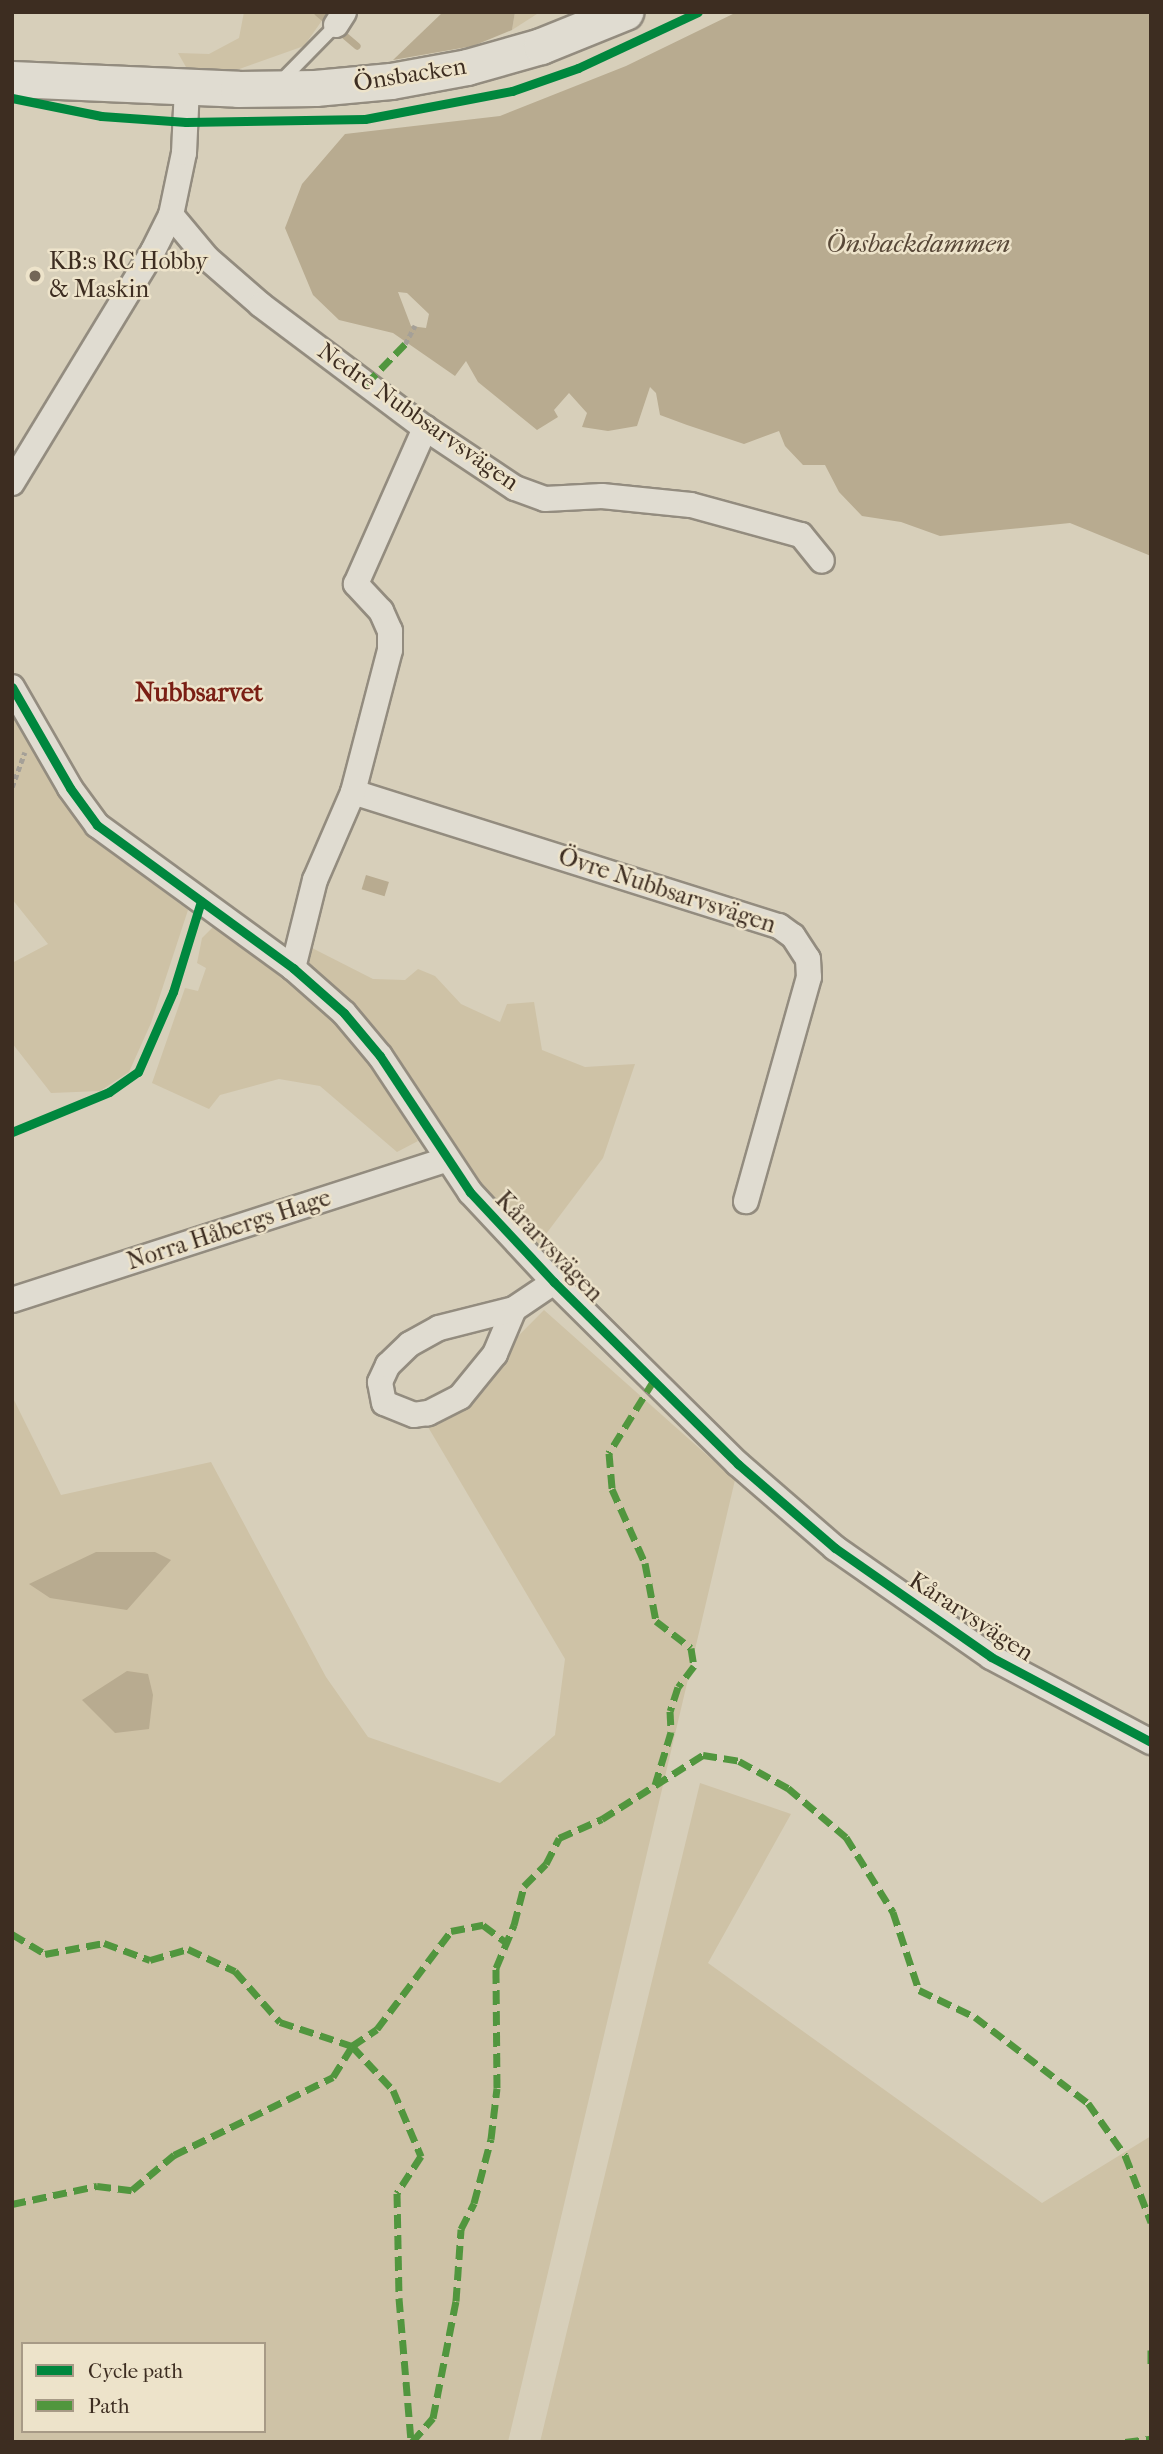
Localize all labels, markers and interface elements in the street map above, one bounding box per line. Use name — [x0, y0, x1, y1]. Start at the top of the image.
street label: Önsbacken — [352, 52, 468, 98]
water label: Önsbackdammen — [826, 228, 1010, 260]
place label: KB:s RC Hobby & Maskin — [49, 248, 208, 304]
marker: KB:s RC Hobby & Maskin — [27, 268, 43, 284]
street label: Nedre Nubbsarvsvägen — [312, 337, 524, 497]
district label: Nubbsarvet — [135, 677, 263, 709]
street label: Övre Nubbsarvsvägen — [555, 842, 779, 940]
street label: Norra Håbergs Hage — [123, 1183, 335, 1277]
street label: Kårarvsvägen — [489, 1186, 609, 1308]
street label: Kårarvsvägen — [903, 1566, 1039, 1668]
legend — [21, 2342, 266, 2433]
text: Cycle path — [88, 2359, 183, 2383]
text: Path — [88, 2394, 129, 2418]

